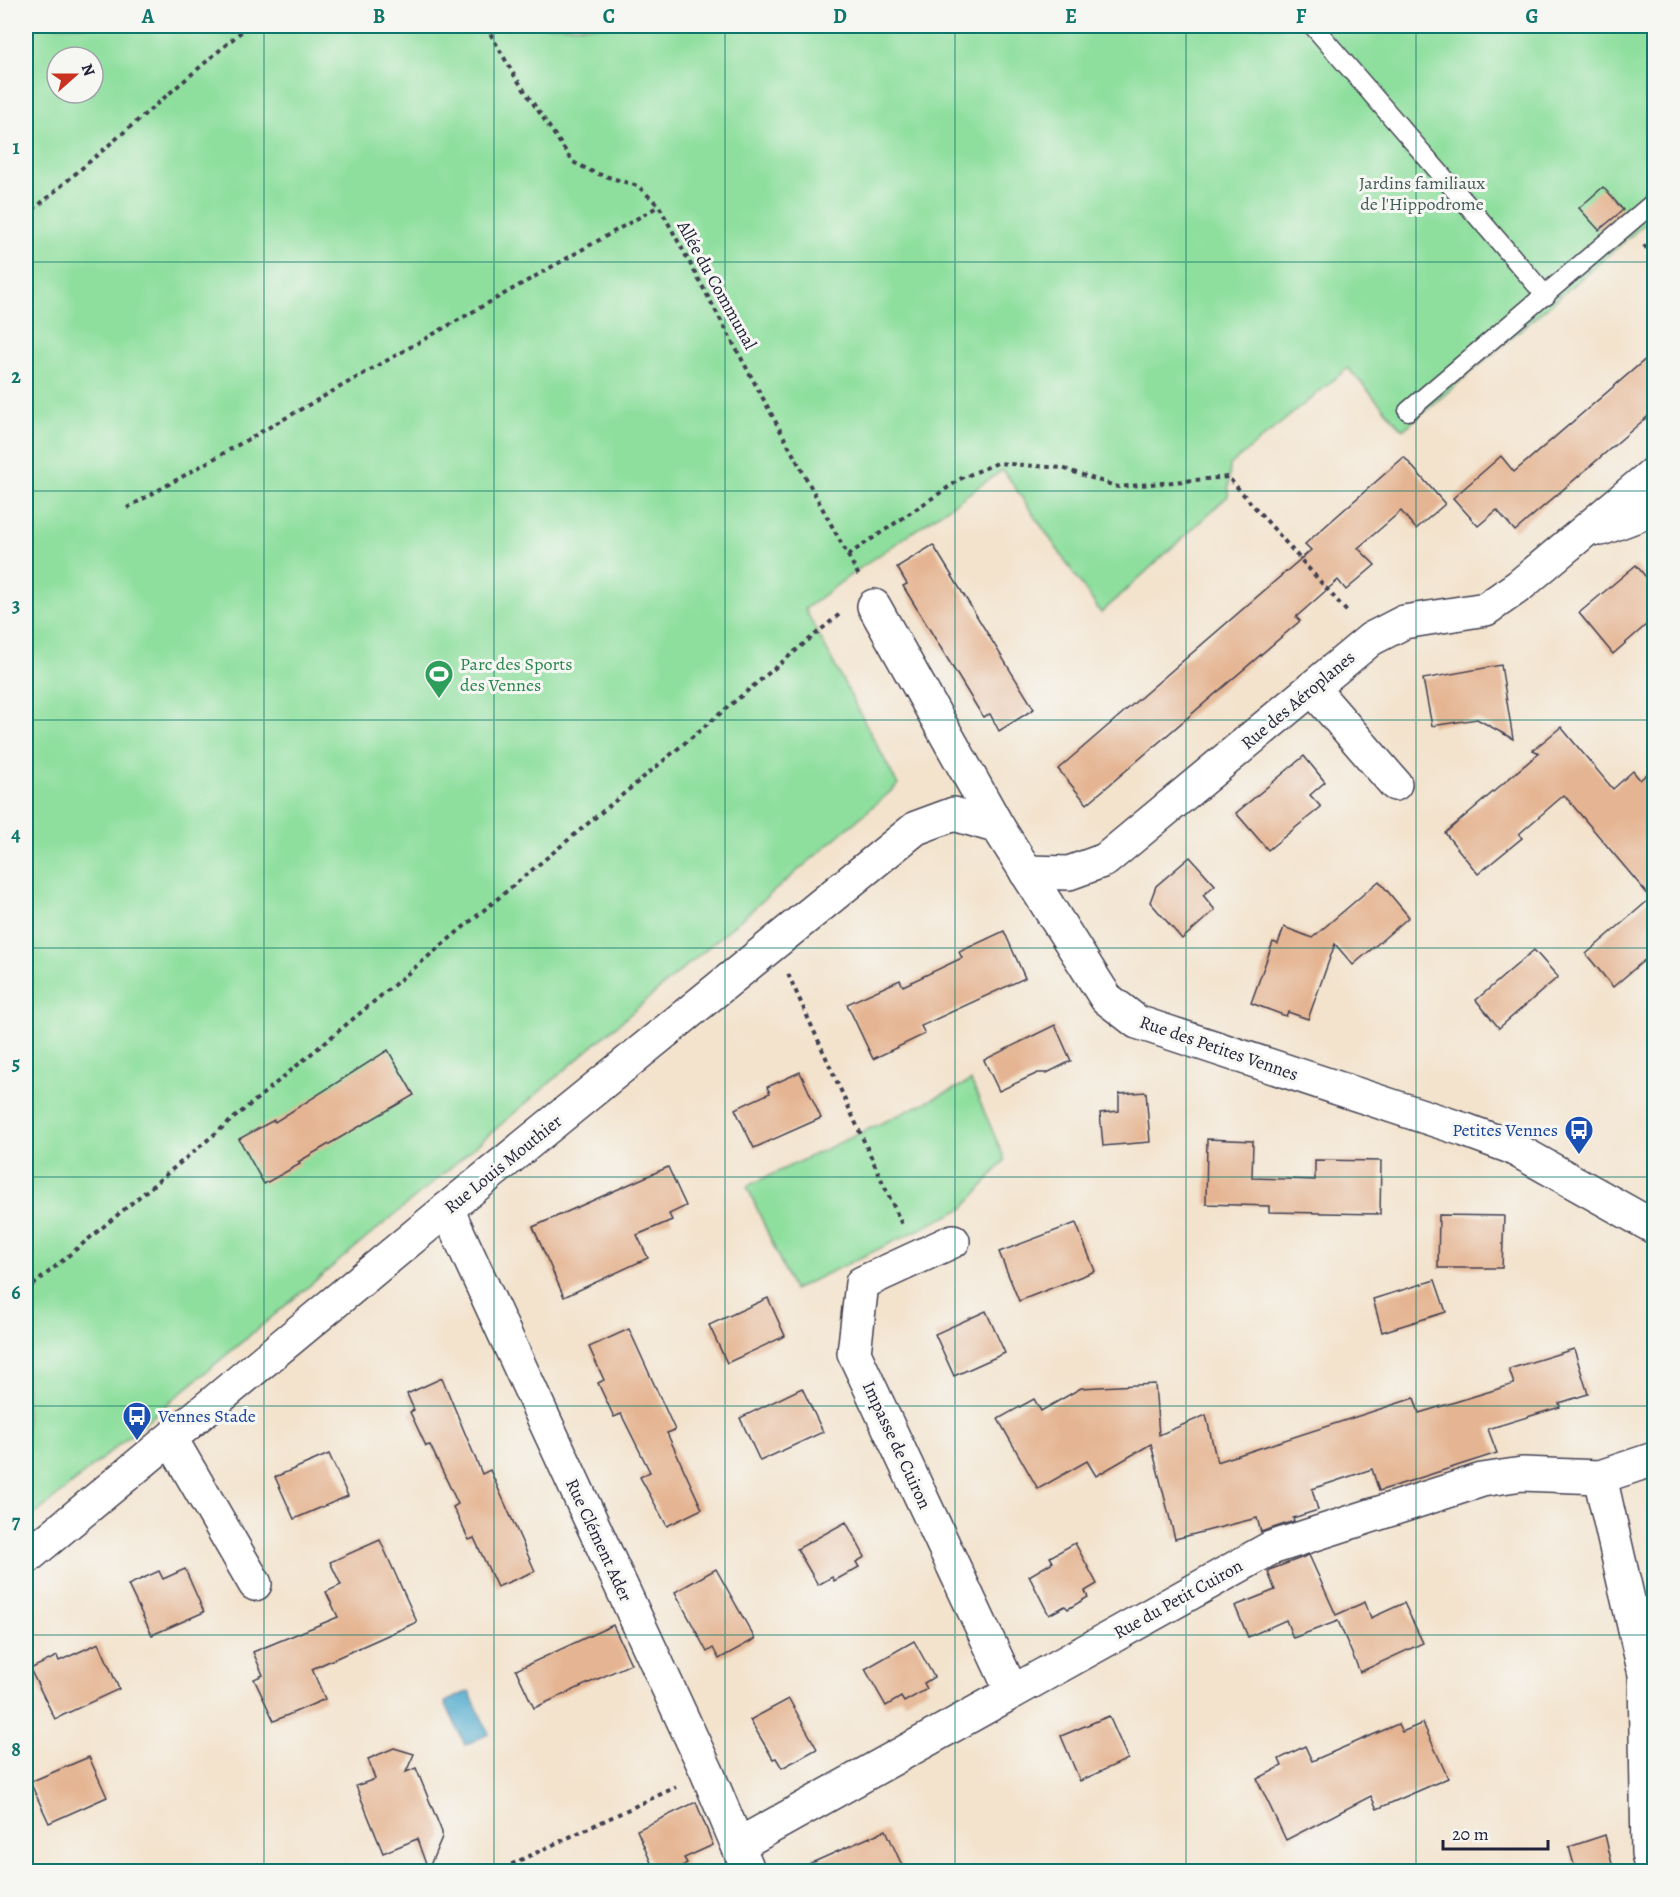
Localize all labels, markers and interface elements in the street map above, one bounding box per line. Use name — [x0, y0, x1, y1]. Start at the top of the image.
text: A — [141, 3, 155, 30]
text: B — [373, 3, 385, 30]
text: C — [603, 3, 615, 30]
text: D — [833, 3, 847, 30]
text: E — [1065, 3, 1077, 30]
text: F — [1296, 3, 1307, 30]
text: G — [1525, 3, 1539, 30]
north arrow — [45, 45, 105, 105]
text: N — [76, 61, 101, 80]
text: 1 — [12, 134, 20, 161]
park label: Jardins familiaux de l'Hippodrome — [1359, 171, 1486, 216]
street label: Allée du Communal — [671, 215, 763, 354]
text: 2 — [11, 363, 21, 390]
text: 3 — [12, 592, 20, 619]
street label: Rue des Aéroplanes — [1236, 645, 1360, 755]
place label: Parc des Sports des Vennes — [460, 652, 572, 697]
sports icon: Parc des Sports des Vennes — [423, 658, 455, 700]
text: 4 — [11, 821, 21, 848]
street label: Rue des Petites Vennes — [1137, 1010, 1301, 1086]
text: 5 — [12, 1050, 20, 1077]
street label: Rue Louis Mouthier — [439, 1109, 567, 1219]
bus stop icon: Petites Vennes — [1563, 1114, 1595, 1156]
place label: Petites Vennes — [1452, 1118, 1558, 1142]
text: 6 — [11, 1279, 21, 1306]
street label: Impasse de Cuiron — [857, 1377, 937, 1513]
bus stop icon: Vennes Stade — [121, 1400, 153, 1442]
place label: Vennes Stade — [157, 1404, 256, 1428]
street label: Rue Clément Ader — [560, 1475, 638, 1605]
text: 7 — [12, 1508, 21, 1535]
street label: Rue du Petit Cuiron — [1109, 1554, 1247, 1644]
text: 8 — [11, 1736, 21, 1763]
scale bar — [1443, 1813, 1548, 1851]
text: 20 m — [1452, 1822, 1489, 1846]

